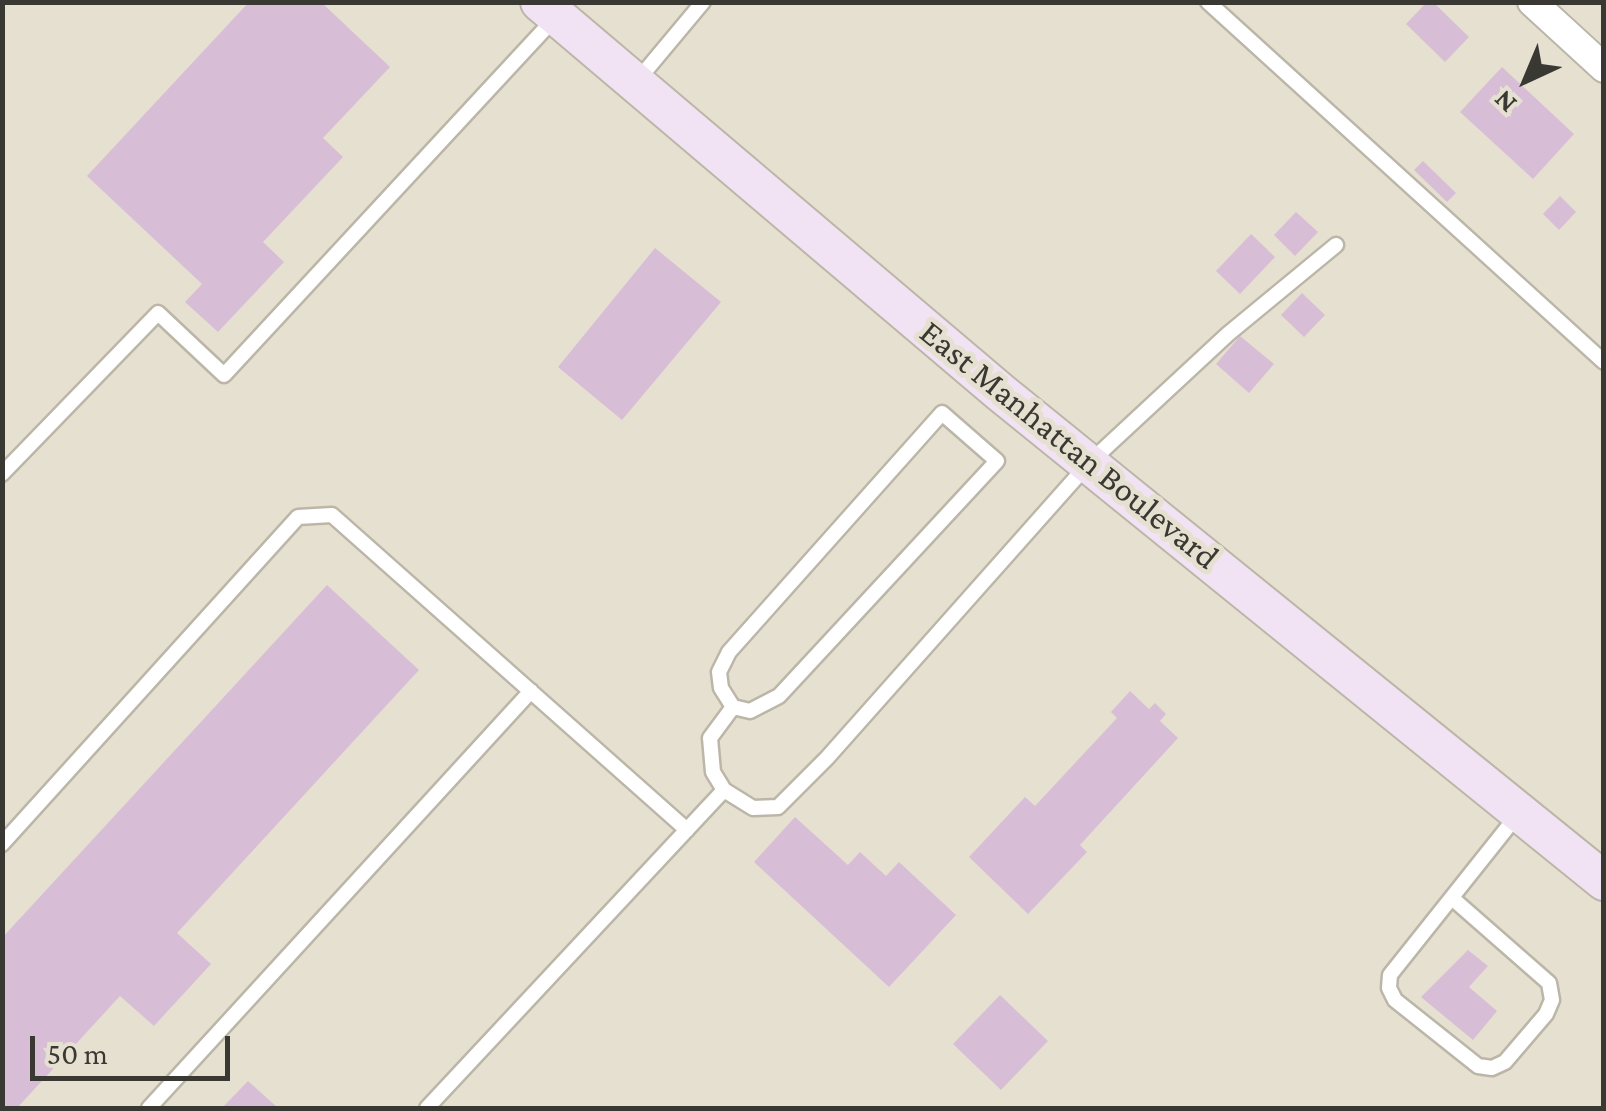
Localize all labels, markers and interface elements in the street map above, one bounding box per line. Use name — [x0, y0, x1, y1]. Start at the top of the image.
north arrow — [1476, 30, 1576, 130]
text: N — [1487, 84, 1522, 120]
street label: East Manhattan Boulevard — [911, 311, 1227, 579]
scale bar — [35, 1016, 235, 1078]
text: 50 m — [47, 1037, 108, 1070]

